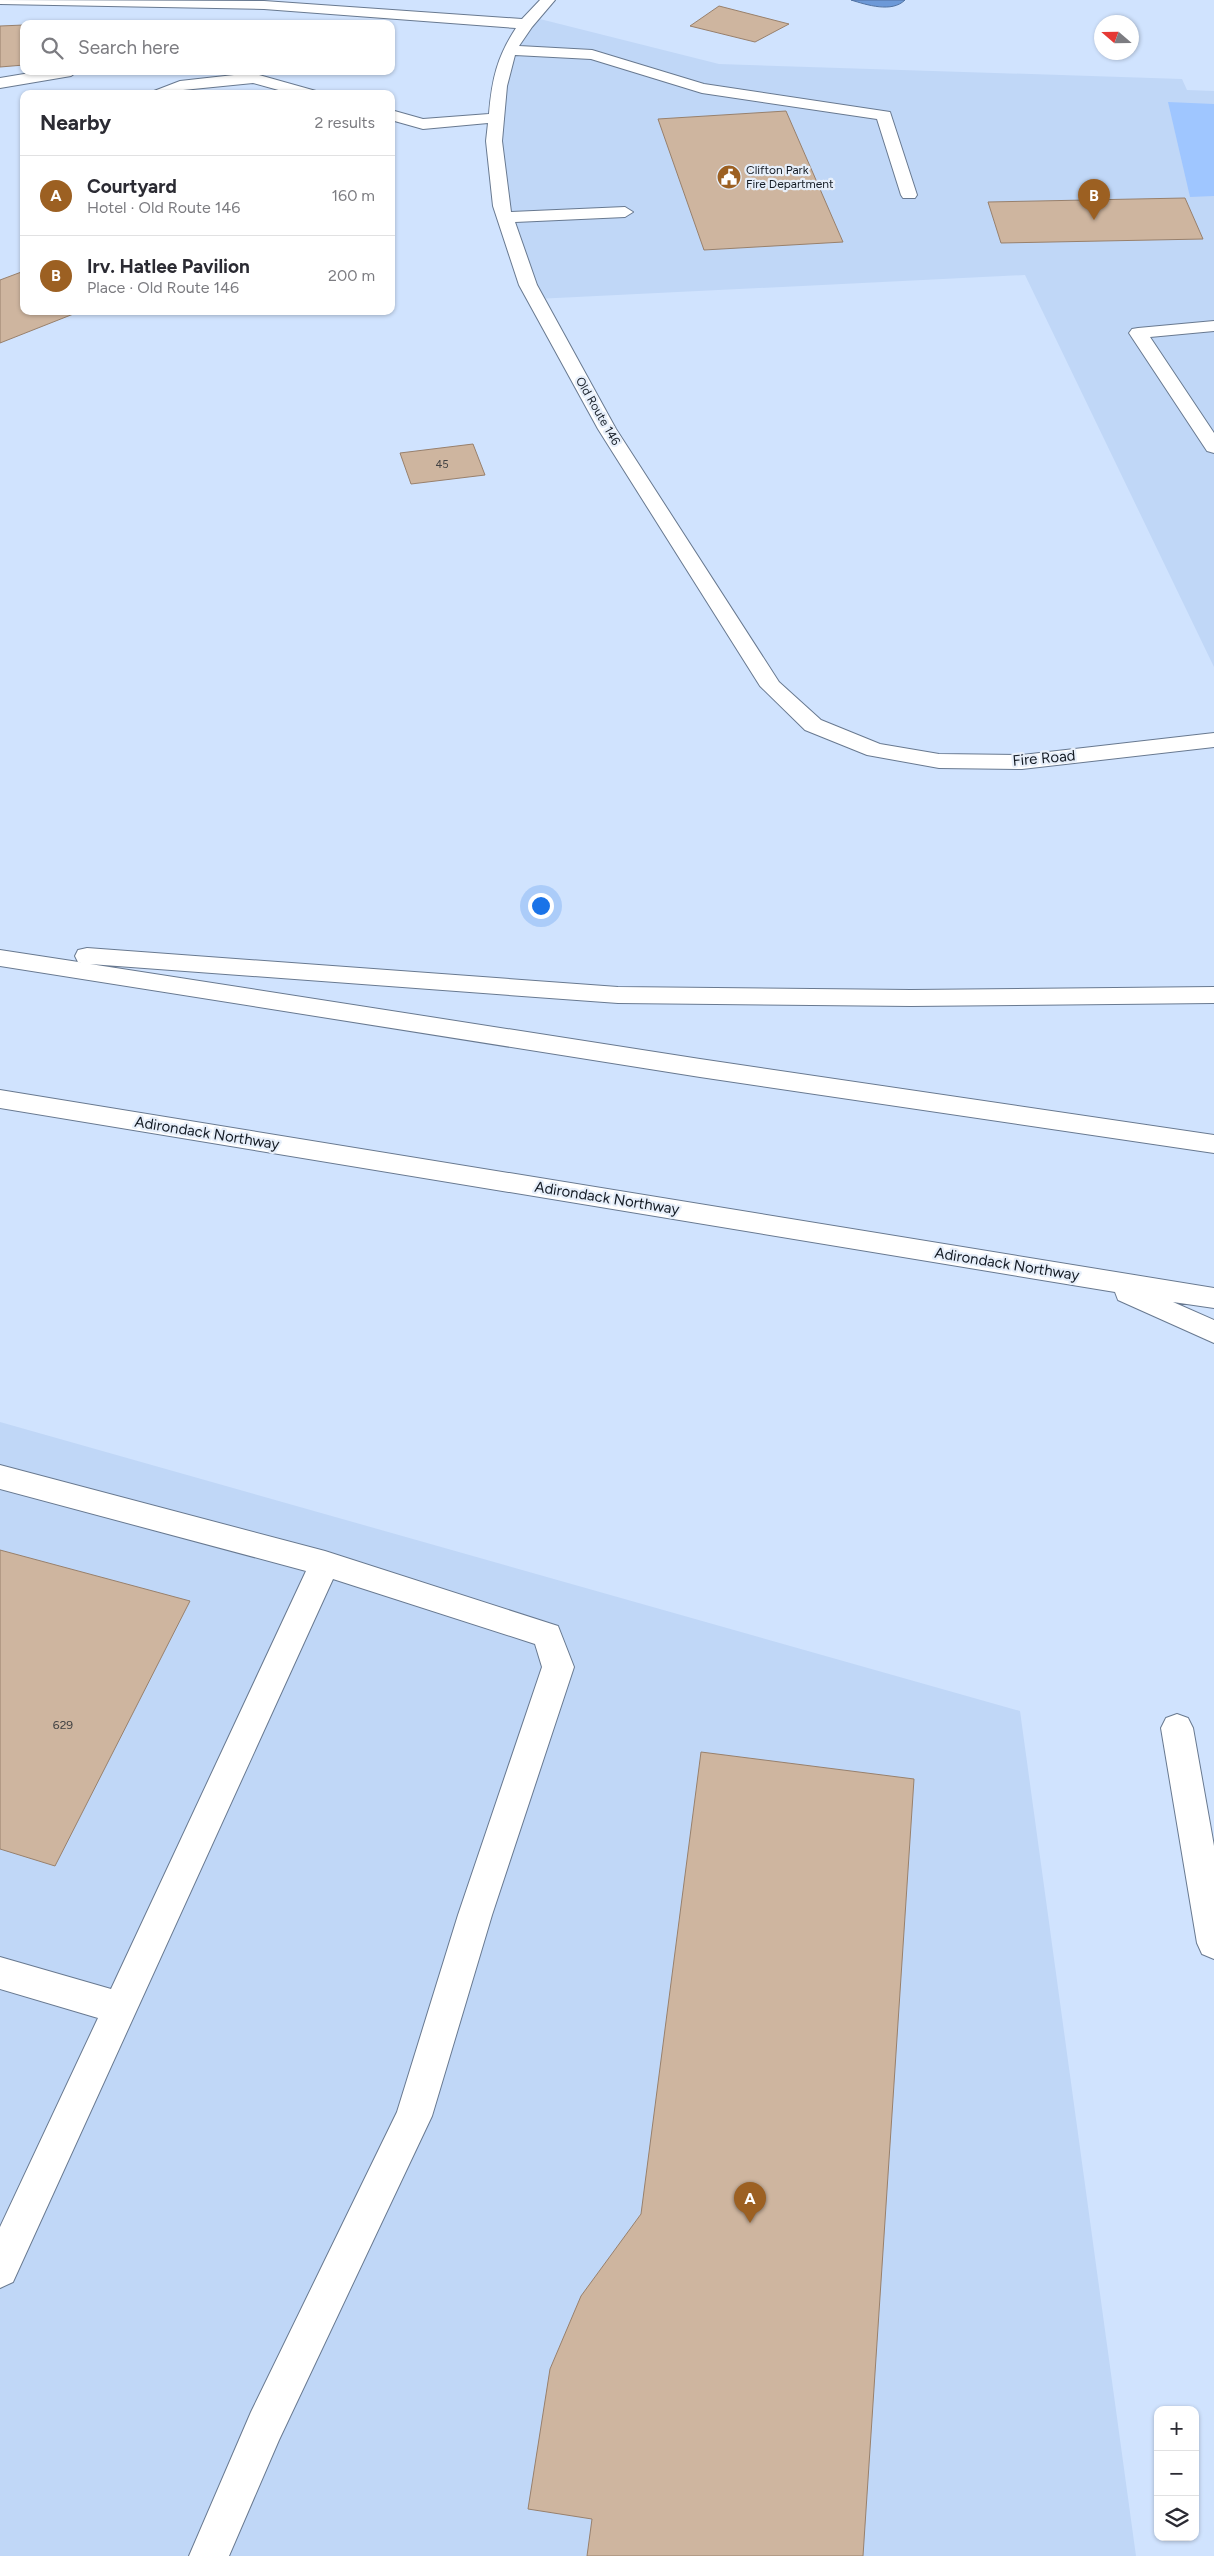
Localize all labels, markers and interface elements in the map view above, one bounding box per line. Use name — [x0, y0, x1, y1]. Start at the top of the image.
north arrow — [1094, 15, 1139, 60]
search box — [20, 20, 395, 75]
icon: search — [38, 34, 66, 62]
text: Search here — [78, 36, 180, 59]
text: Nearby — [40, 110, 111, 135]
text: 2 results — [315, 113, 375, 132]
place label: Clifton Park Fire Department — [746, 163, 834, 191]
public building icon: Clifton Park Fire Department — [716, 164, 742, 190]
text: Courtyard — [87, 175, 177, 198]
pin: B — [1078, 179, 1110, 220]
text: A — [50, 186, 62, 205]
text: 160 m — [332, 186, 375, 205]
text: Hotel · Old Route 146 — [87, 198, 240, 217]
text: Irv. Hatlee Pavilion — [87, 255, 250, 278]
text: B — [51, 266, 61, 285]
text: 200 m — [328, 266, 375, 285]
text: Place · Old Route 146 — [87, 278, 239, 297]
street label: Old Route 146 — [573, 374, 623, 448]
house number: 45 — [435, 458, 449, 471]
street label: Fire Road — [1012, 746, 1076, 770]
your location — [528, 893, 554, 919]
street label: Adirondack Northway — [133, 1113, 281, 1153]
street label: Adirondack Northway — [533, 1178, 681, 1218]
street label: Adirondack Northway — [933, 1244, 1081, 1284]
house number: 629 — [53, 1718, 73, 1732]
pin: A — [734, 2182, 766, 2223]
map controls — [1154, 2406, 1199, 2541]
button: + — [1154, 2406, 1199, 2451]
button: − — [1154, 2451, 1199, 2496]
button: layers — [1154, 2496, 1199, 2541]

